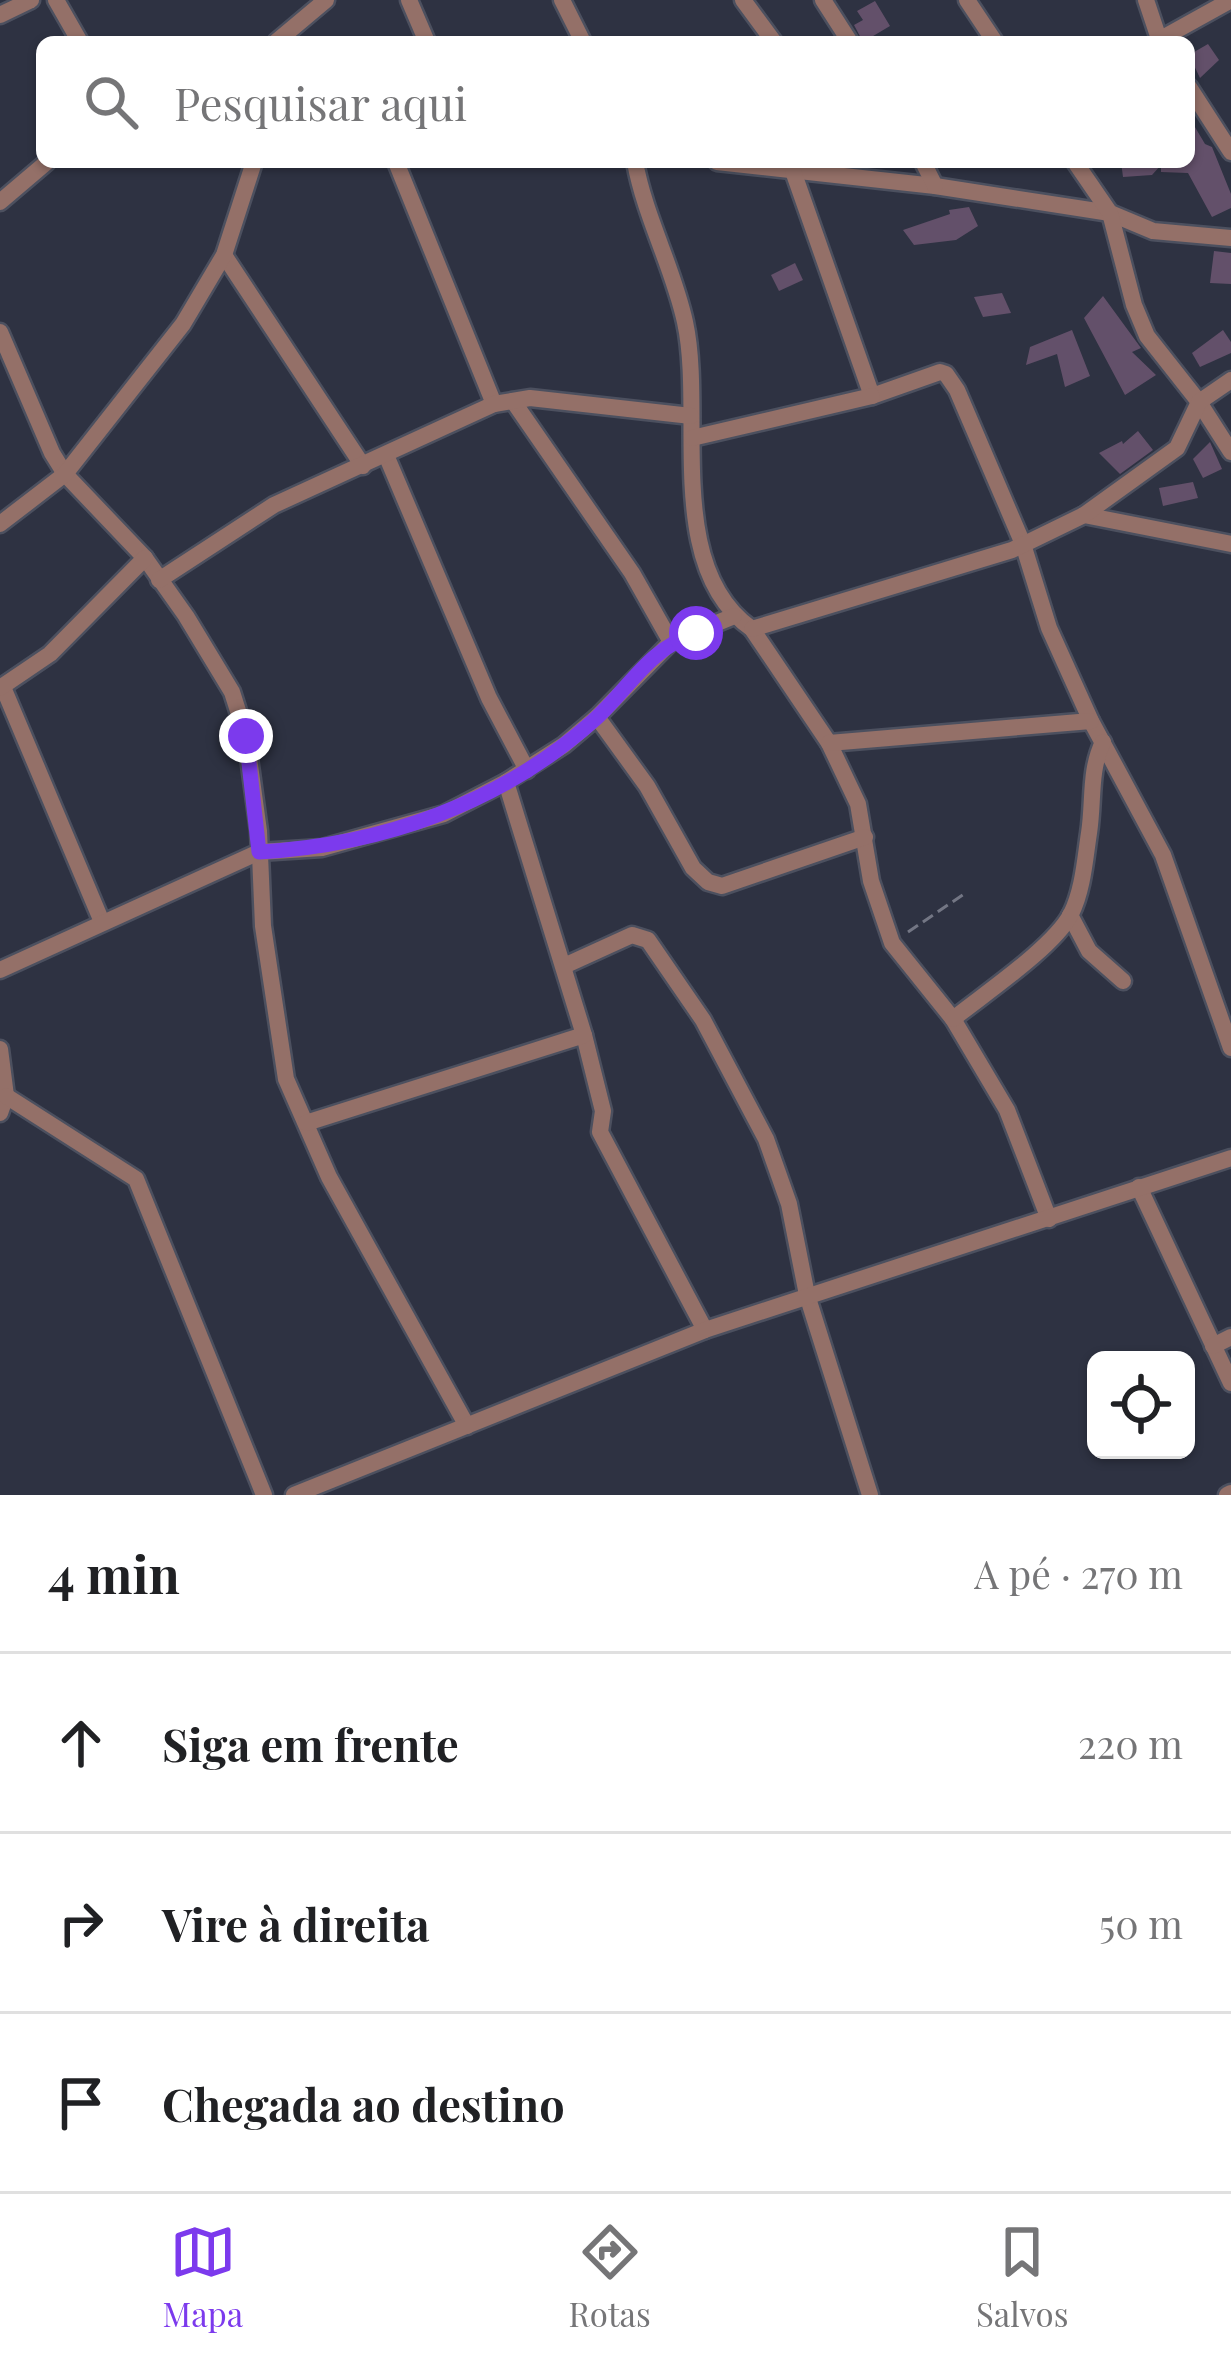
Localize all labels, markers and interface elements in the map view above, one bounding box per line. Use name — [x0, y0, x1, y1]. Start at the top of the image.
search box — [36, 36, 1195, 168]
icon: search — [78, 69, 144, 135]
text: Pesquisar aqui — [174, 72, 467, 132]
route start — [669, 606, 723, 660]
route end — [219, 709, 273, 763]
map controls — [1087, 1351, 1195, 1459]
button: locate — [1087, 1351, 1195, 1459]
text: 4 min — [48, 1539, 180, 1607]
text: A pé · 270 m — [974, 1547, 1183, 1599]
icon: ahead — [48, 1710, 114, 1776]
text: Siga em frente — [162, 1713, 459, 1773]
text: 220 m — [1078, 1717, 1183, 1769]
icon: right — [48, 1890, 114, 1956]
text: Vire à direita — [162, 1893, 430, 1953]
text: 50 m — [1099, 1897, 1183, 1949]
icon: arrive — [48, 2070, 114, 2136]
text: Chegada ao destino — [162, 2073, 565, 2133]
tab: Mapa — [163, 2219, 243, 2335]
tab: Rotas — [568, 2219, 651, 2335]
tab: Salvos — [976, 2219, 1068, 2335]

